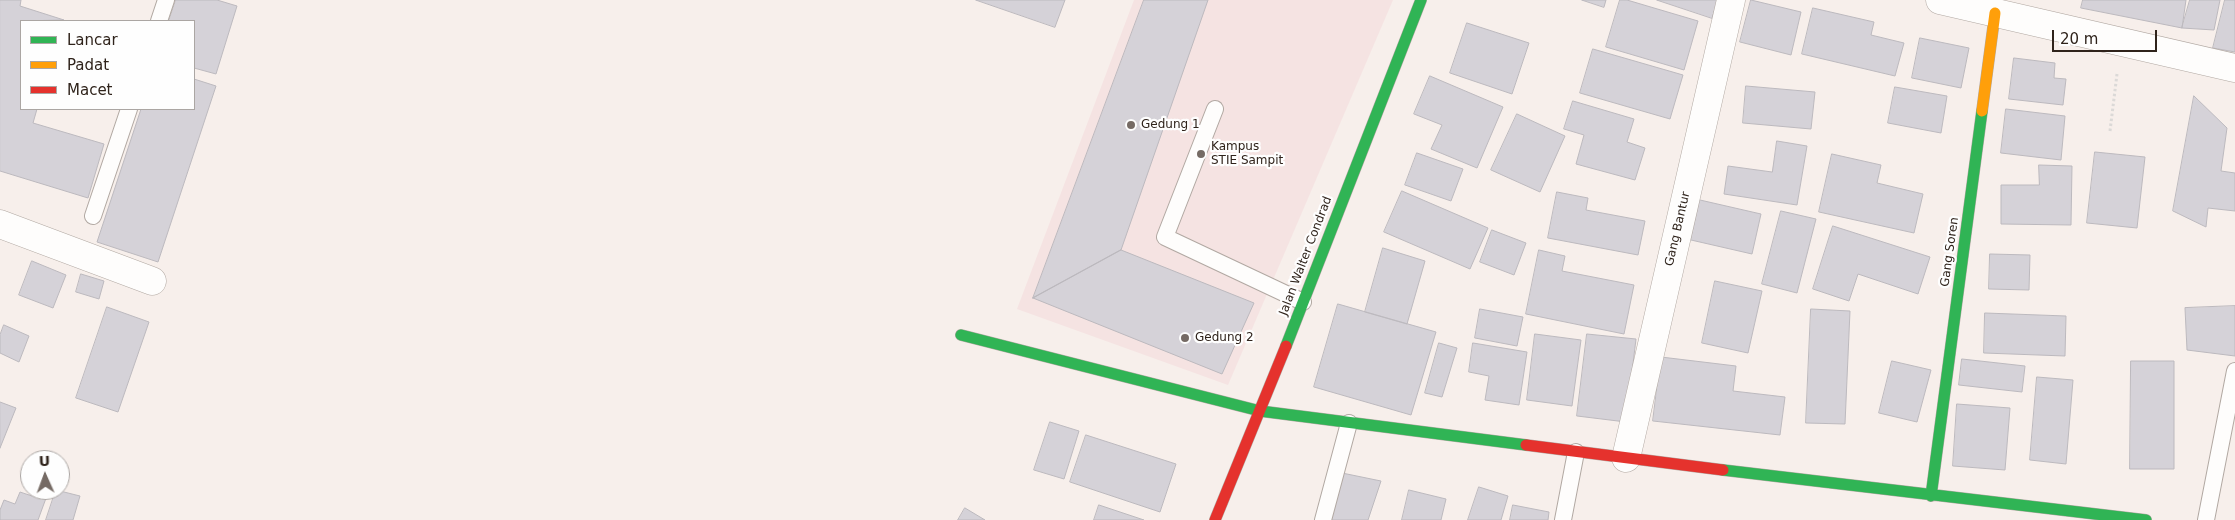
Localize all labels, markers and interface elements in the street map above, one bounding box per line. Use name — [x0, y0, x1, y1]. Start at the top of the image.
legend — [20, 20, 195, 110]
scale bar — [2055, 20, 2160, 52]
text: 20 m — [2060, 30, 2098, 48]
text: Lancar — [67, 31, 118, 49]
text: Padat — [67, 56, 109, 74]
text: Macet — [67, 81, 113, 99]
place label: Gedung 1 — [1141, 118, 1200, 132]
marker: Gedung 1 — [1125, 119, 1137, 131]
place label: Kampus STIE Sampit — [1211, 140, 1283, 168]
marker: Kampus STIE Sampit — [1195, 148, 1207, 160]
street label: Gang Bantur — [1662, 190, 1694, 268]
street label: Jalan Walter Condrad — [1277, 194, 1335, 318]
street label: Gang Soren — [1938, 216, 1962, 288]
place label: Gedung 2 — [1195, 331, 1254, 345]
marker: Gedung 2 — [1179, 332, 1191, 344]
north arrow — [20, 450, 70, 500]
text: U — [39, 453, 50, 469]

